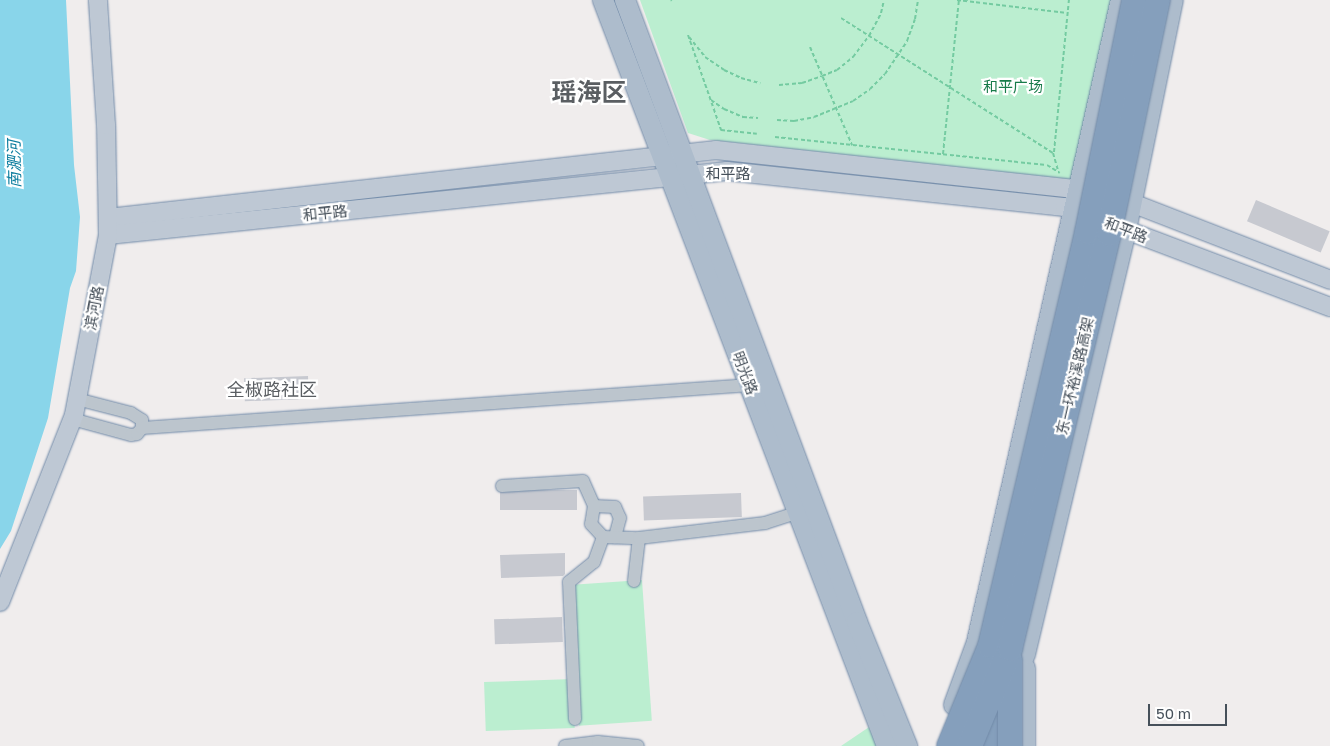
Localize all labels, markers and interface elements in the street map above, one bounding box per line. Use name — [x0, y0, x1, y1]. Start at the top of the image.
district label: 瑶海区 — [552, 77, 626, 107]
park label: 和平广场 — [983, 78, 1043, 96]
water label: 南淝河 — [4, 140, 24, 188]
street label: 和平路 — [706, 165, 750, 183]
street label: 和平路 — [302, 202, 348, 224]
street label: 和平路 — [1102, 214, 1150, 246]
street label: 滨河路 — [81, 284, 107, 332]
street label: 东一环裕溪路高架 — [1053, 316, 1097, 436]
street label: 明光路 — [729, 349, 761, 397]
district label: 全椒路社区 — [227, 378, 317, 400]
scale bar — [1150, 694, 1229, 726]
text: 50 m — [1156, 704, 1191, 722]

